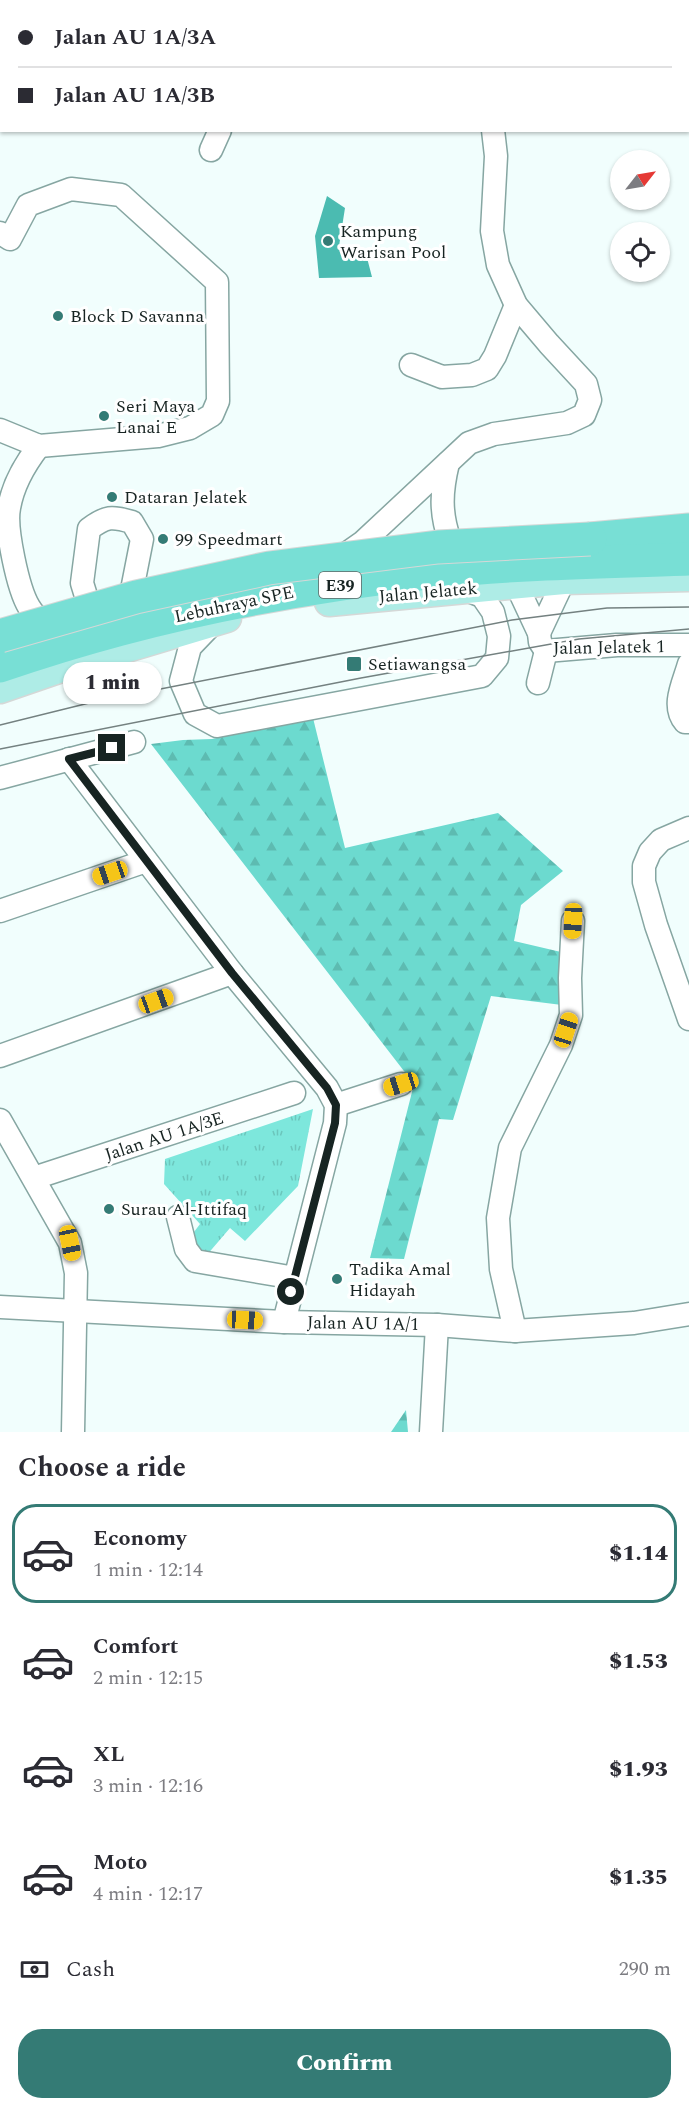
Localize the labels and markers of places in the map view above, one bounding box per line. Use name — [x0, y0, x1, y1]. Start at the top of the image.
place label: Kampung Warisan Pool — [340, 218, 446, 266]
marker: Kampung Warisan Pool — [321, 234, 335, 248]
place label: Block D Savanna — [70, 303, 204, 330]
marker: Block D Savanna — [51, 309, 65, 323]
place label: Seri Maya Lanai E — [116, 393, 196, 441]
marker: Seri Maya Lanai E — [97, 409, 111, 423]
place label: Dataran Jelatek — [124, 484, 248, 511]
marker: Dataran Jelatek — [105, 490, 119, 504]
place label: 99 Speedmart — [175, 526, 283, 553]
marker: 99 Speedmart — [156, 532, 170, 546]
place label: Setiawangsa — [368, 651, 467, 678]
marker: Setiawangsa — [345, 655, 363, 673]
place label: Surau Al-Ittifaq — [121, 1196, 247, 1223]
marker: Surau Al-Ittifaq — [102, 1202, 116, 1216]
place label: Tadika Amal Hidayah — [349, 1256, 451, 1304]
marker: Tadika Amal Hidayah — [330, 1272, 344, 1286]

